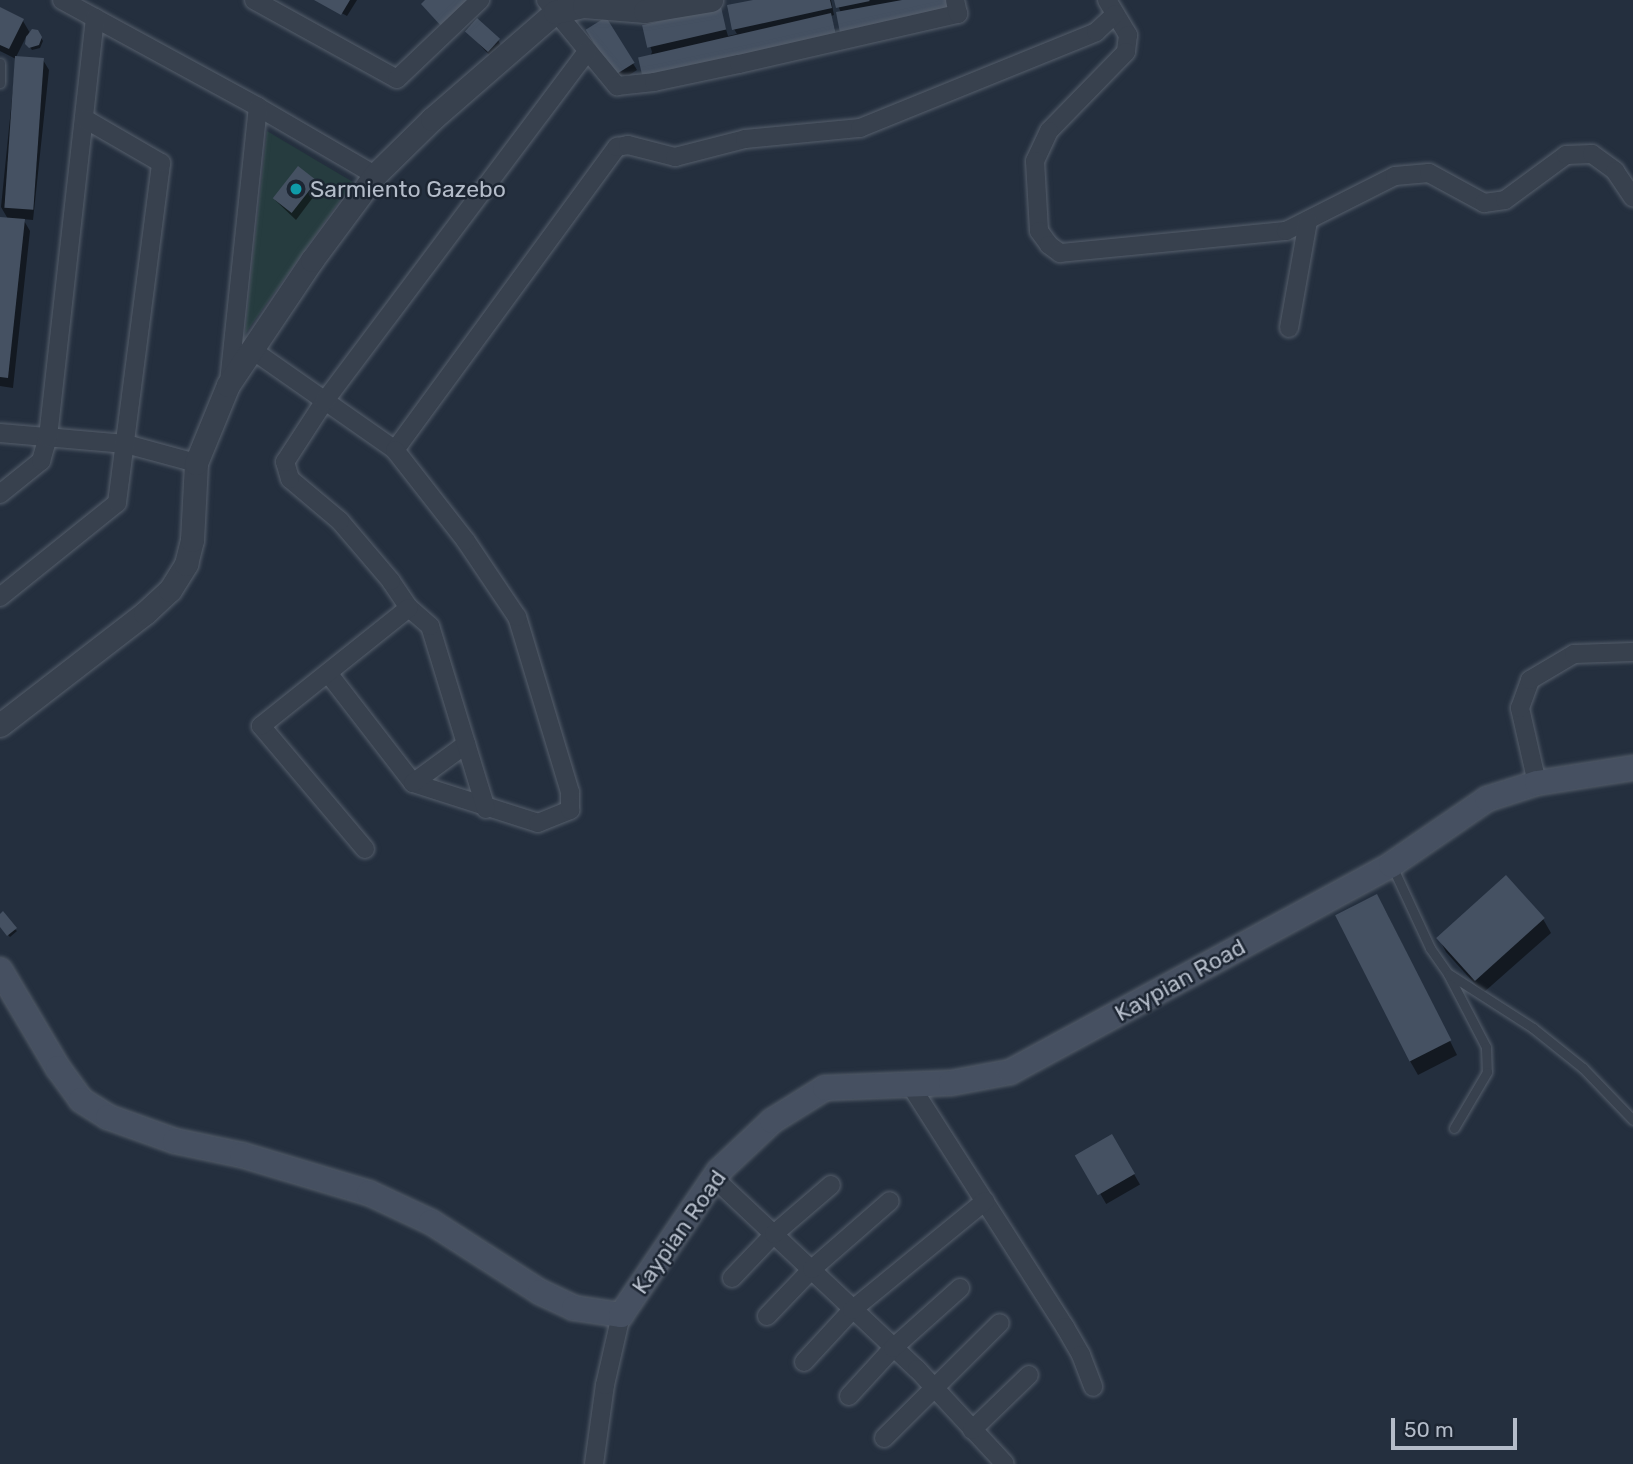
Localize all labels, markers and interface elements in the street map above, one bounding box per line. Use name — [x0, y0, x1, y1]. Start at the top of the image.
place label: Sarmiento Gazebo — [310, 175, 506, 203]
marker: Sarmiento Gazebo — [288, 181, 304, 197]
street label: Kaypian Road — [1110, 933, 1250, 1027]
street label: Kaypian Road — [626, 1165, 732, 1299]
scale bar — [1395, 1404, 1521, 1448]
text: 50 m — [1404, 1417, 1454, 1442]

